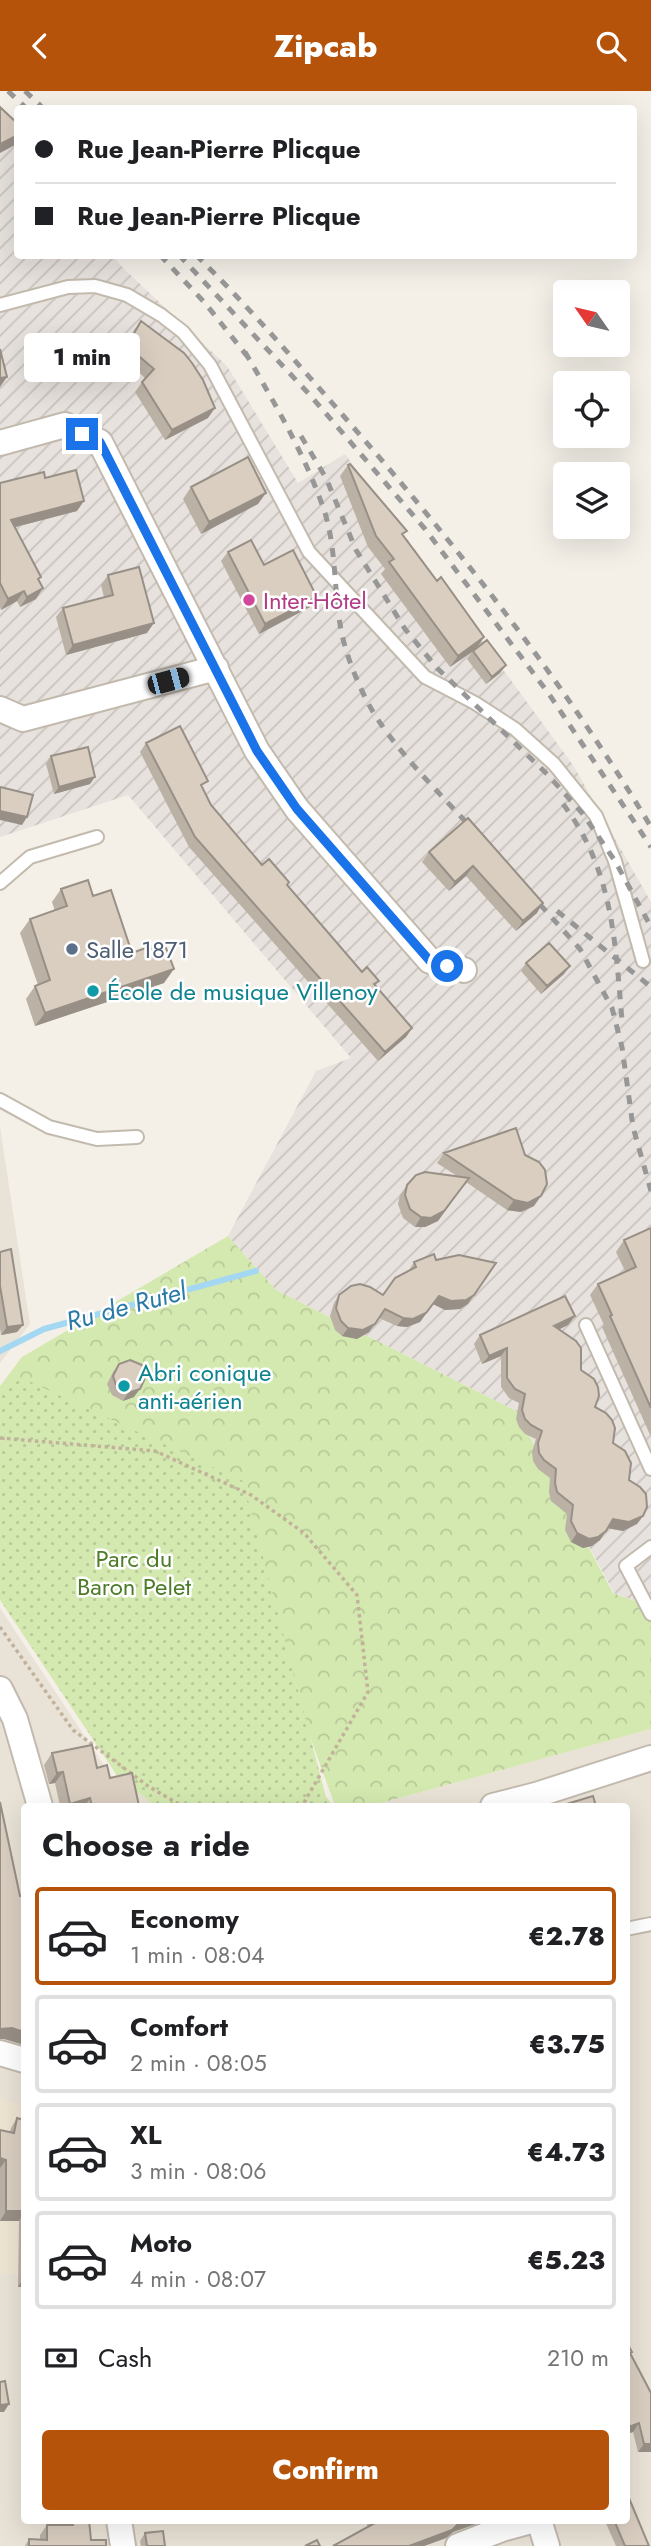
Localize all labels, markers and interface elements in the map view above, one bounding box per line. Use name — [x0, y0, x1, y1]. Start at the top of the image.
text: Zipcab — [274, 23, 377, 69]
icon: back — [21, 27, 59, 65]
icon: search — [592, 27, 630, 65]
text: Rue Jean-Pierre Plicque — [77, 130, 361, 168]
text: Rue Jean-Pierre Plicque — [77, 197, 361, 235]
north arrow — [553, 280, 630, 357]
map controls — [553, 280, 630, 539]
callout: 1 min — [24, 333, 140, 381]
text: 1 min — [53, 340, 111, 374]
button: locate — [553, 371, 630, 448]
route end — [66, 418, 98, 450]
button: layers — [553, 462, 630, 539]
place label: Inter-Hôtel — [263, 583, 367, 618]
marker: Inter-Hôtel — [241, 592, 257, 608]
car — [145, 665, 192, 697]
place label: Salle 1871 — [86, 932, 188, 967]
marker: Salle 1871 — [64, 941, 80, 957]
route start — [431, 950, 463, 982]
place label: École de musique Villenoy — [107, 974, 378, 1009]
marker: École de musique Villenoy — [85, 983, 101, 999]
water label: Ru de Rutel — [62, 1271, 191, 1340]
place label: Abri conique anti-aérien — [138, 1355, 271, 1418]
marker: Abri conique anti-aérien — [116, 1378, 132, 1394]
park label: Parc du Baron Pelet — [77, 1541, 191, 1604]
text: Choose a ride — [42, 1822, 250, 1868]
text: Economy — [130, 1900, 239, 1938]
icon: car — [46, 1905, 109, 1968]
text: €2.78 — [528, 1917, 605, 1955]
text: 1 min · 08:04 — [130, 1938, 264, 1972]
text: Comfort — [130, 2008, 228, 2046]
icon: car — [46, 2013, 109, 2076]
text: €3.75 — [529, 2025, 605, 2063]
text: 2 min · 08:05 — [130, 2046, 267, 2080]
text: XL — [130, 2116, 162, 2154]
icon: car — [46, 2121, 109, 2184]
text: €4.73 — [527, 2133, 605, 2171]
text: 3 min · 08:06 — [130, 2154, 266, 2188]
text: Moto — [130, 2224, 192, 2262]
icon: car — [46, 2229, 109, 2292]
text: €5.23 — [527, 2241, 605, 2279]
text: 4 min · 08:07 — [130, 2262, 266, 2296]
icon: cash — [42, 2339, 80, 2377]
text: Cash — [98, 2339, 152, 2377]
text: 210 m — [547, 2341, 609, 2375]
button: Confirm — [42, 2430, 609, 2510]

